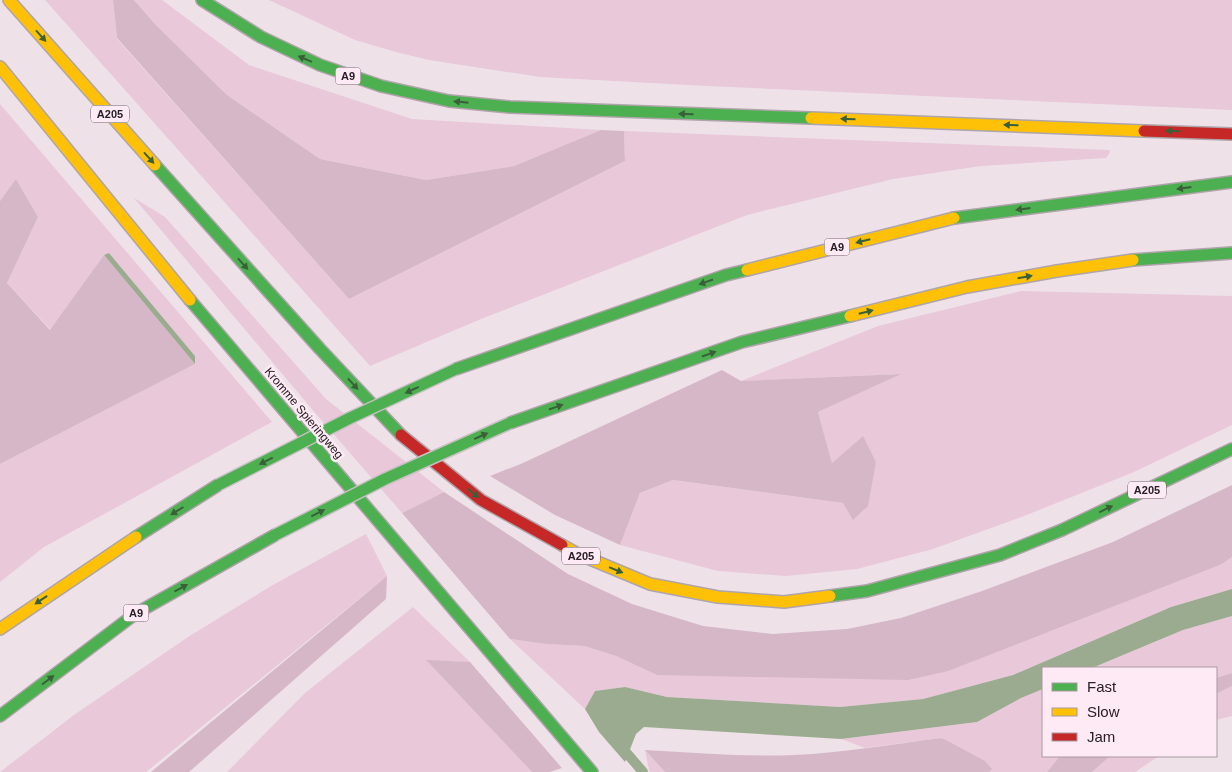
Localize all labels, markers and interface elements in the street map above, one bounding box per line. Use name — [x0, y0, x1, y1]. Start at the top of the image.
one-way arrow — [35, 30, 47, 42]
one-way arrow — [298, 55, 312, 63]
road number: A9 — [336, 68, 360, 84]
one-way arrow — [453, 98, 469, 106]
road number: A205 — [91, 106, 129, 122]
one-way arrow — [678, 109, 694, 117]
one-way arrow — [840, 115, 856, 123]
one-way arrow — [1002, 121, 1018, 129]
one-way arrow — [1165, 126, 1181, 134]
one-way arrow — [143, 152, 154, 165]
one-way arrow — [1175, 184, 1191, 192]
one-way arrow — [1014, 206, 1030, 214]
one-way arrow — [856, 237, 871, 245]
road number: A9 — [824, 238, 850, 256]
one-way arrow — [237, 258, 249, 270]
one-way arrow — [1017, 272, 1033, 280]
one-way arrow — [698, 278, 713, 286]
one-way arrow — [859, 308, 874, 316]
one-way arrow — [702, 350, 717, 358]
street label: Kromme Spieringweg — [262, 365, 346, 461]
one-way arrow — [347, 378, 359, 390]
one-way arrow — [404, 385, 419, 394]
one-way arrow — [548, 403, 563, 410]
one-way arrow — [474, 432, 488, 440]
one-way arrow — [258, 457, 273, 465]
road number: A205 — [1128, 482, 1166, 498]
one-way arrow — [466, 488, 479, 499]
one-way arrow — [1099, 505, 1113, 513]
one-way arrow — [170, 506, 183, 516]
one-way arrow — [311, 509, 325, 517]
road number: A205 — [562, 548, 600, 564]
one-way arrow — [609, 566, 624, 574]
one-way arrow — [174, 584, 189, 592]
one-way arrow — [34, 595, 47, 605]
road number: A9 — [124, 604, 148, 622]
legend — [1042, 667, 1217, 757]
one-way arrow — [41, 674, 54, 685]
text: Fast — [1087, 678, 1117, 695]
text: Slow — [1087, 703, 1120, 720]
text: Jam — [1087, 728, 1115, 745]

